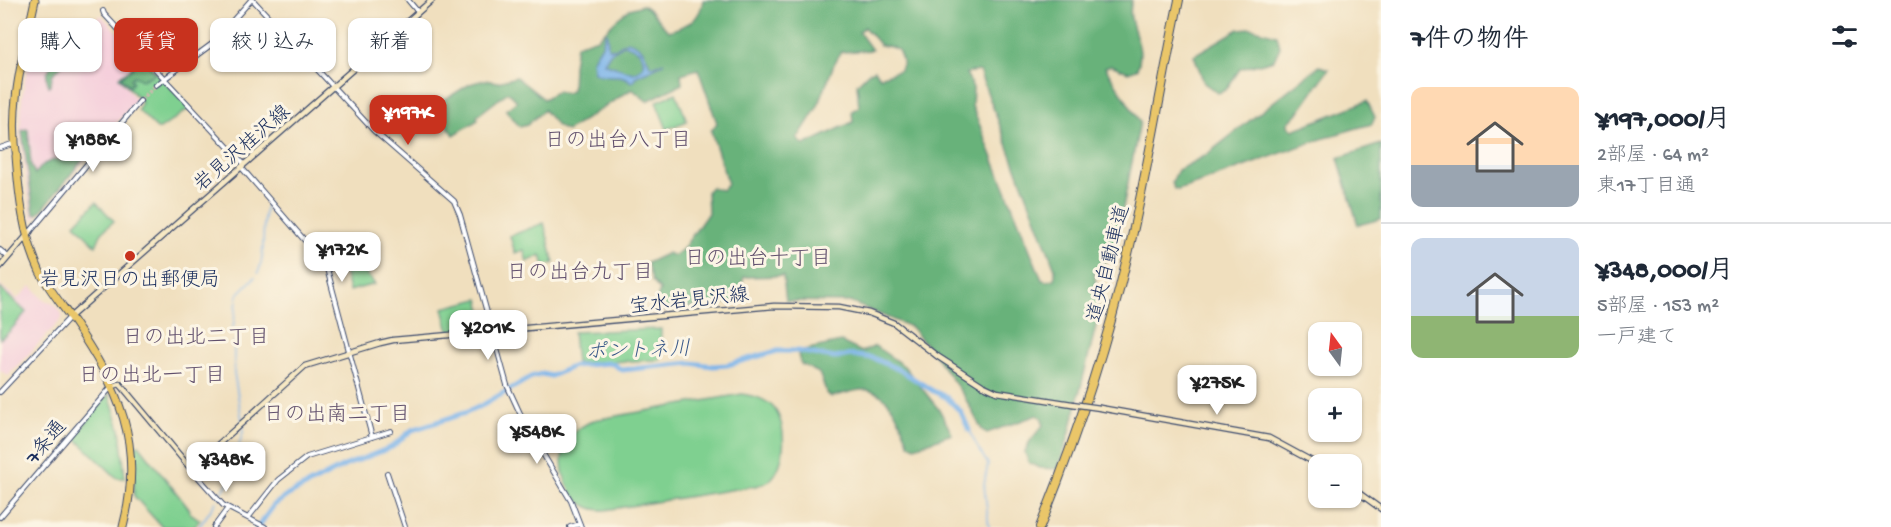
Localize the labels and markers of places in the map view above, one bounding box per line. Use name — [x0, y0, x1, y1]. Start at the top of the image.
pin: ¥197K — [366, 95, 450, 146]
pin: ¥188K — [51, 122, 135, 173]
pin: ¥172K — [300, 232, 384, 283]
marker: 岩見沢日の出郵便局 — [123, 249, 137, 263]
place label: 岩見沢日の出郵便局 — [40, 269, 220, 293]
pin: ¥201K — [446, 310, 530, 361]
pin: ¥275K — [1175, 365, 1259, 416]
pin: ¥548K — [495, 414, 579, 465]
pin: ¥348K — [184, 442, 268, 493]

